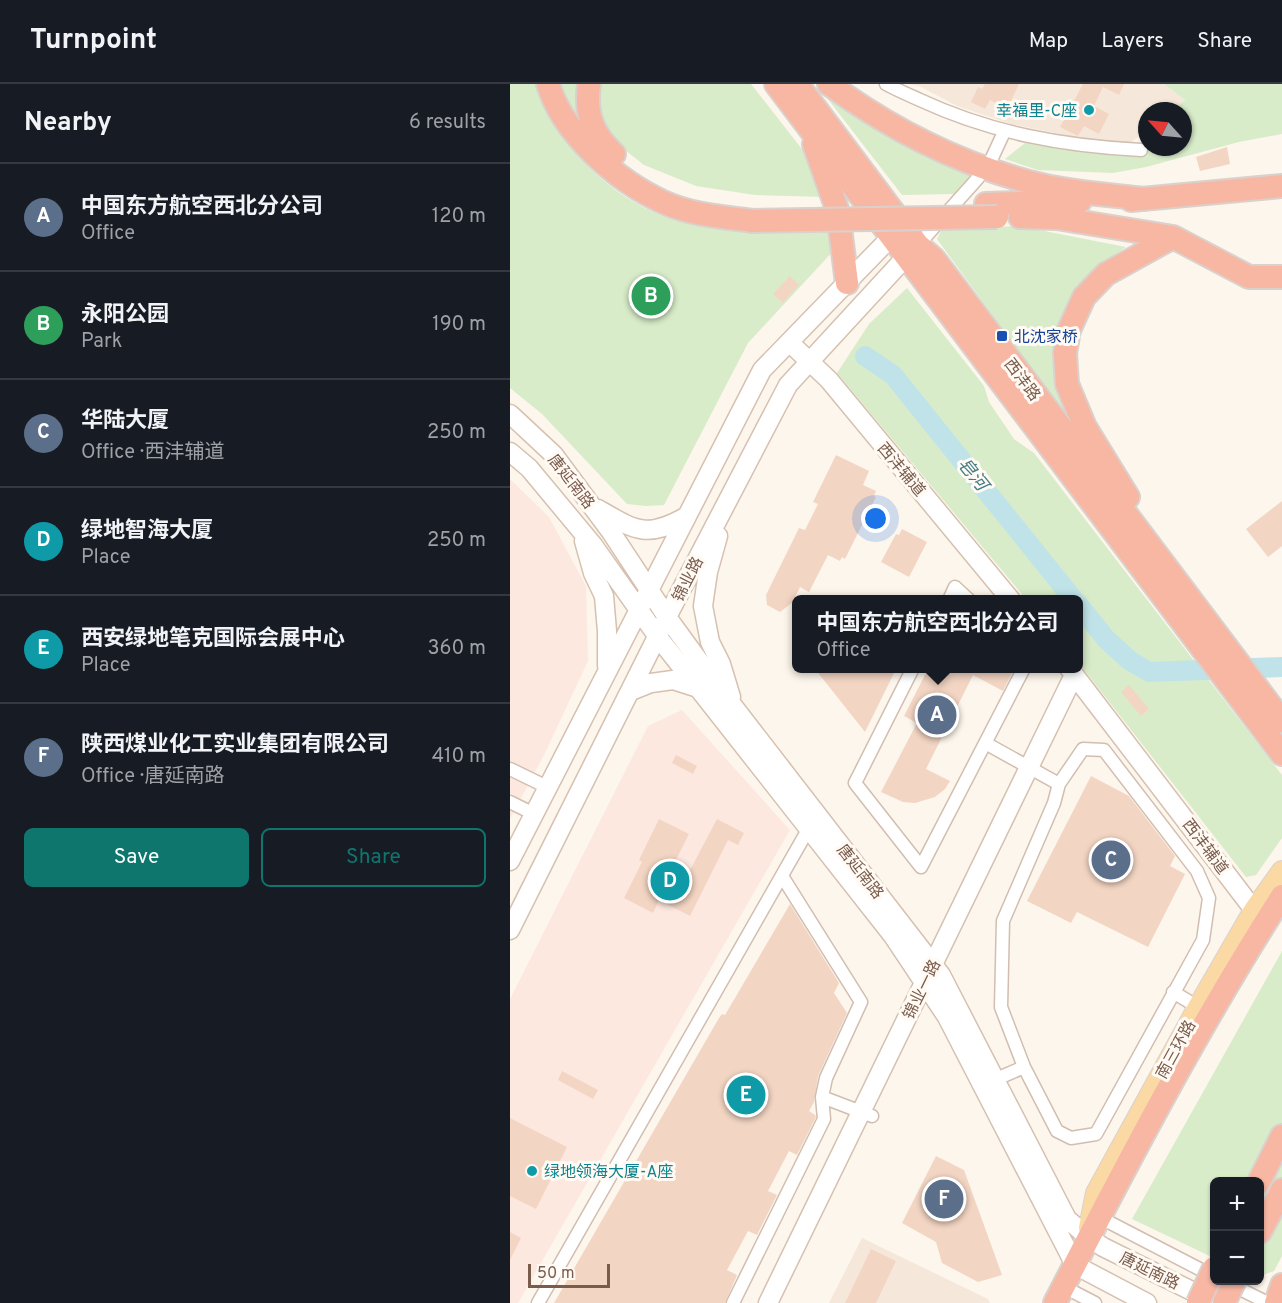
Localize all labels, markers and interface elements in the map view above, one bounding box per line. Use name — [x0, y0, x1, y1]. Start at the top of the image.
text: Turnpoint — [30, 23, 157, 59]
text: Map — [1029, 28, 1068, 55]
text: Layers — [1101, 28, 1164, 55]
text: Share — [1197, 28, 1252, 55]
place label: 幸福里-C座 — [996, 102, 1077, 122]
north arrow — [1138, 102, 1192, 156]
marker: 幸福里-C座 — [1082, 103, 1096, 117]
text: Nearby — [24, 107, 112, 140]
text: 6 results — [409, 110, 486, 136]
text: 中国东方航空西北分公司 — [81, 194, 323, 221]
text: A — [36, 204, 51, 230]
text: 120 m — [432, 204, 486, 230]
text: Office — [81, 221, 135, 247]
pin: B — [632, 274, 670, 318]
text: 永阳公园 — [81, 302, 169, 329]
text: B — [37, 312, 50, 338]
text: 190 m — [432, 312, 486, 338]
place label: 北沈家桥 — [1014, 328, 1078, 348]
text: Park — [81, 329, 122, 355]
marker: 北沈家桥 — [995, 329, 1009, 343]
street label: 西沣路 — [999, 355, 1044, 405]
text: 华陆大厦 — [81, 408, 169, 435]
text: C — [37, 420, 50, 446]
text: 250 m — [427, 420, 486, 446]
street label: 西沣辅道 — [872, 439, 929, 501]
text: Office · 西沣辅道 — [81, 440, 224, 466]
street label: 唐延南路 — [543, 451, 598, 514]
water label: 皂河 — [952, 454, 994, 499]
your location — [861, 504, 890, 533]
text: 绿地·智海大厦 — [81, 518, 213, 545]
text: D — [36, 528, 51, 554]
text: 250 m — [427, 528, 486, 554]
text: Place — [81, 545, 131, 571]
street label: 锦业路 — [669, 554, 709, 606]
popup — [792, 595, 1083, 673]
text: 中国东方航空西北分公司 — [816, 611, 1059, 638]
text: 西安绿地笔克国际会展中心 — [81, 626, 345, 653]
text: E — [37, 636, 50, 662]
text: 360 m — [428, 636, 486, 662]
text: Office — [816, 638, 871, 664]
text: Place — [81, 653, 131, 679]
pin: A — [918, 692, 956, 738]
text: 陕西煤业化工实业集团有限公司 — [81, 732, 389, 759]
text: F — [38, 744, 49, 770]
text: 410 m — [432, 744, 486, 770]
text: Office · 唐延南路 — [81, 764, 224, 790]
street label: 西沣辅道 — [1177, 816, 1232, 879]
button: Save — [24, 828, 249, 887]
button: Share — [261, 828, 486, 887]
pin: C — [1092, 838, 1130, 882]
street label: 唐延南路 — [832, 841, 887, 904]
pin: D — [650, 858, 690, 904]
street label: 锦业一路 — [900, 957, 946, 1023]
street label: 南三环路 — [1152, 1017, 1201, 1083]
pin: E — [726, 1072, 766, 1118]
place label: 绿地·领海大厦-A座 — [544, 1163, 673, 1183]
marker: 绿地·领海大厦-A座 — [525, 1164, 539, 1178]
pin: F — [924, 1176, 964, 1222]
map controls — [1210, 1177, 1264, 1285]
button: + — [1210, 1177, 1264, 1231]
button: − — [1210, 1231, 1264, 1285]
street label: 唐延南路 — [1116, 1249, 1182, 1295]
scale bar — [528, 1261, 610, 1288]
text: 50 m — [537, 1264, 575, 1284]

